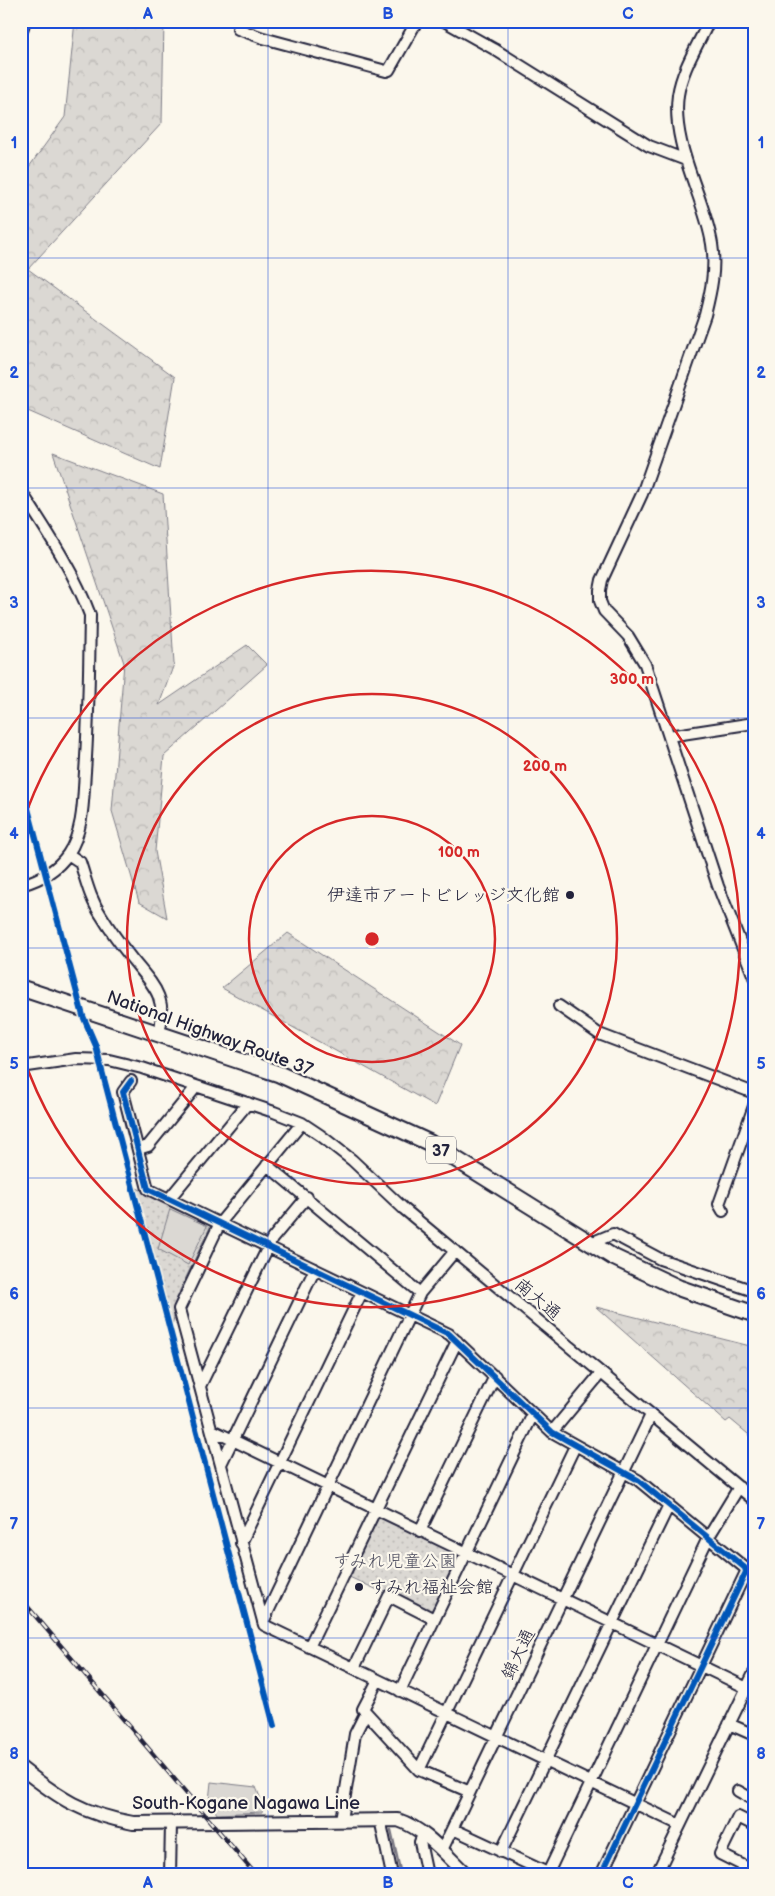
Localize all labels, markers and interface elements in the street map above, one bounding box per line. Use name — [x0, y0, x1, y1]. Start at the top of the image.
text: A — [142, 5, 153, 24]
text: B — [382, 5, 394, 24]
text: C — [622, 5, 634, 24]
text: 1 — [11, 134, 17, 153]
text: 1 — [758, 134, 764, 153]
text: 2 — [9, 364, 19, 383]
text: 2 — [756, 364, 766, 383]
text: 3 — [9, 594, 19, 613]
text: 3 — [756, 594, 766, 613]
text: 300 m — [610, 670, 654, 689]
text: 200 m — [523, 757, 567, 776]
text: 4 — [9, 825, 19, 844]
text: 4 — [756, 825, 766, 844]
text: 100 m — [438, 843, 480, 862]
place label: 伊達市アートビレッジ文化館 — [327, 885, 560, 906]
marker: 伊達市アートビレッジ文化館 — [564, 889, 576, 901]
centre of rings — [363, 930, 381, 948]
street label: National Highway Route 37 — [104, 986, 316, 1081]
text: 5 — [9, 1055, 19, 1074]
text: 5 — [756, 1055, 766, 1074]
road number: 37 — [426, 1136, 456, 1164]
street label: 南大通 — [510, 1274, 565, 1325]
text: 6 — [9, 1285, 19, 1304]
text: 6 — [756, 1285, 766, 1304]
text: 7 — [10, 1515, 19, 1534]
text: 7 — [757, 1515, 766, 1534]
park label: すみれ児童公園 — [333, 1551, 457, 1572]
place label: すみれ福祉会館 — [369, 1577, 494, 1598]
marker: すみれ福祉会館 — [353, 1581, 365, 1593]
street label: 錦大通 — [497, 1625, 540, 1683]
text: 8 — [9, 1745, 19, 1764]
text: 8 — [756, 1745, 766, 1764]
street label: South-Kogane Nagawa Line — [132, 1793, 360, 1814]
text: A — [142, 1874, 153, 1893]
text: B — [382, 1874, 394, 1893]
text: C — [622, 1874, 634, 1893]

